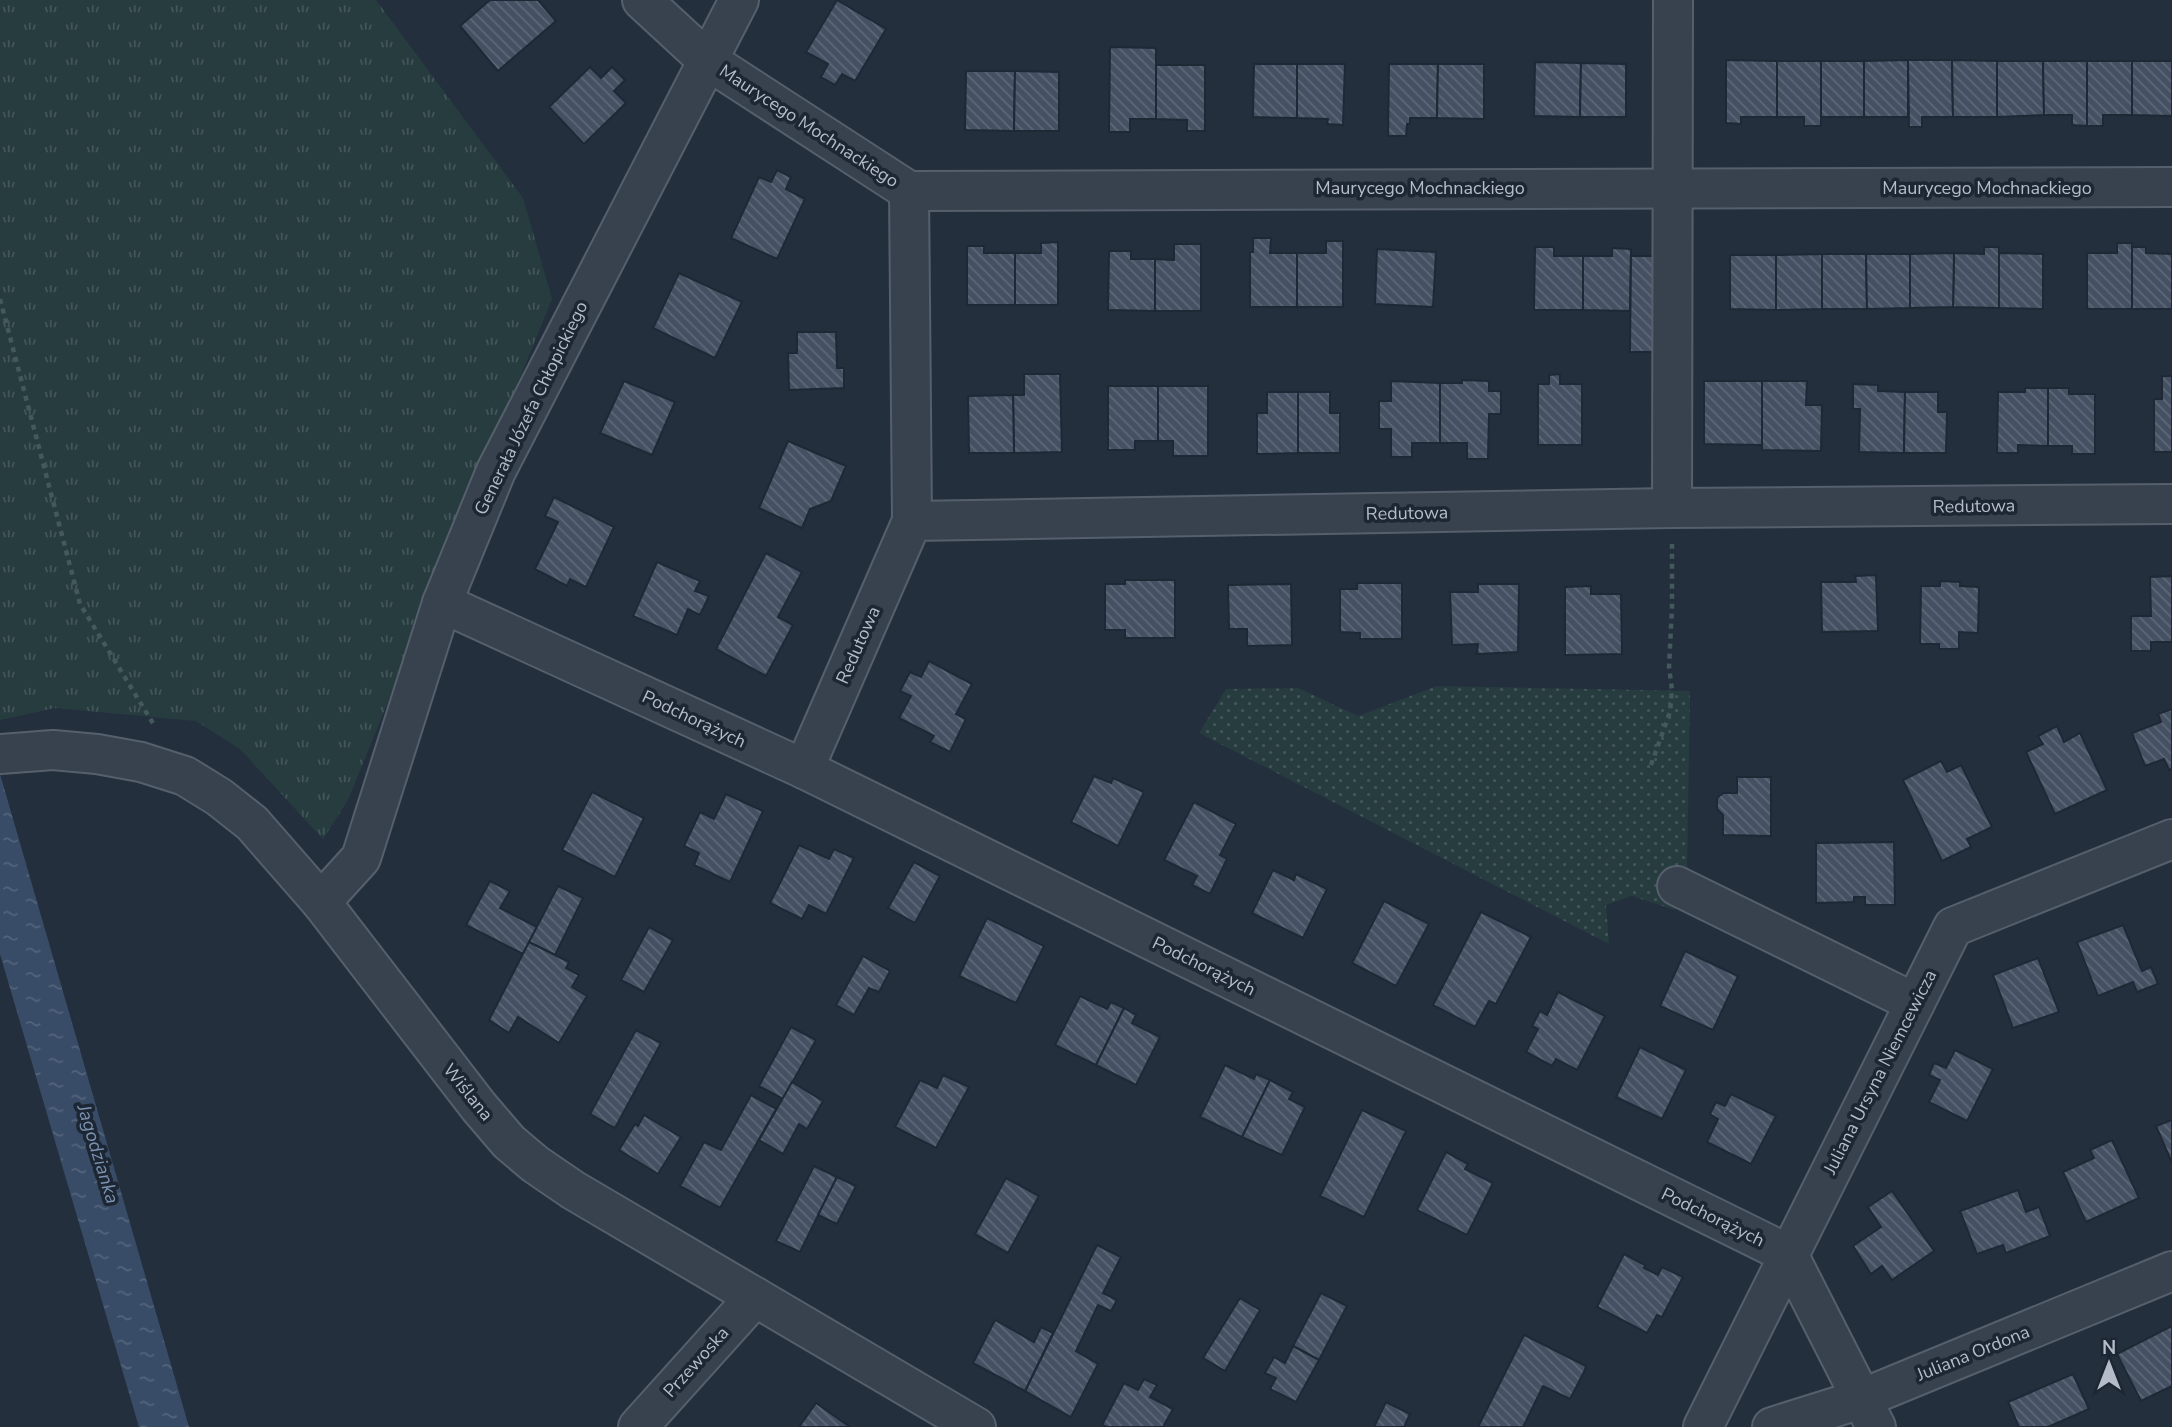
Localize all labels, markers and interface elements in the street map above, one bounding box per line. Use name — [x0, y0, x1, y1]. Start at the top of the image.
street label: Maurycego Mochnackiego — [715, 59, 903, 193]
street label: Maurycego Mochnackiego — [1315, 176, 1525, 200]
street label: Maurycego Mochnackiego — [1882, 176, 2092, 200]
street label: Generała Józefa Chłopickiego — [469, 297, 593, 519]
street label: Redutowa — [1932, 493, 2016, 519]
street label: Redutowa — [1365, 500, 1449, 526]
street label: Redutowa — [830, 602, 886, 688]
street label: Podchorążych — [638, 684, 750, 754]
street label: Podchorążych — [1148, 931, 1260, 1001]
street label: Juliana Ursyna Niemcewicza — [1817, 966, 1942, 1179]
street label: Wiślana — [437, 1058, 499, 1126]
water label: Jagodzianka — [70, 1100, 125, 1207]
street label: Podchorążych — [1657, 1182, 1769, 1252]
street label: Juliana Ordona — [1912, 1319, 2033, 1387]
street label: Przewoska — [658, 1321, 734, 1403]
north arrow — [2074, 1329, 2144, 1399]
text: N — [2102, 1335, 2116, 1361]

